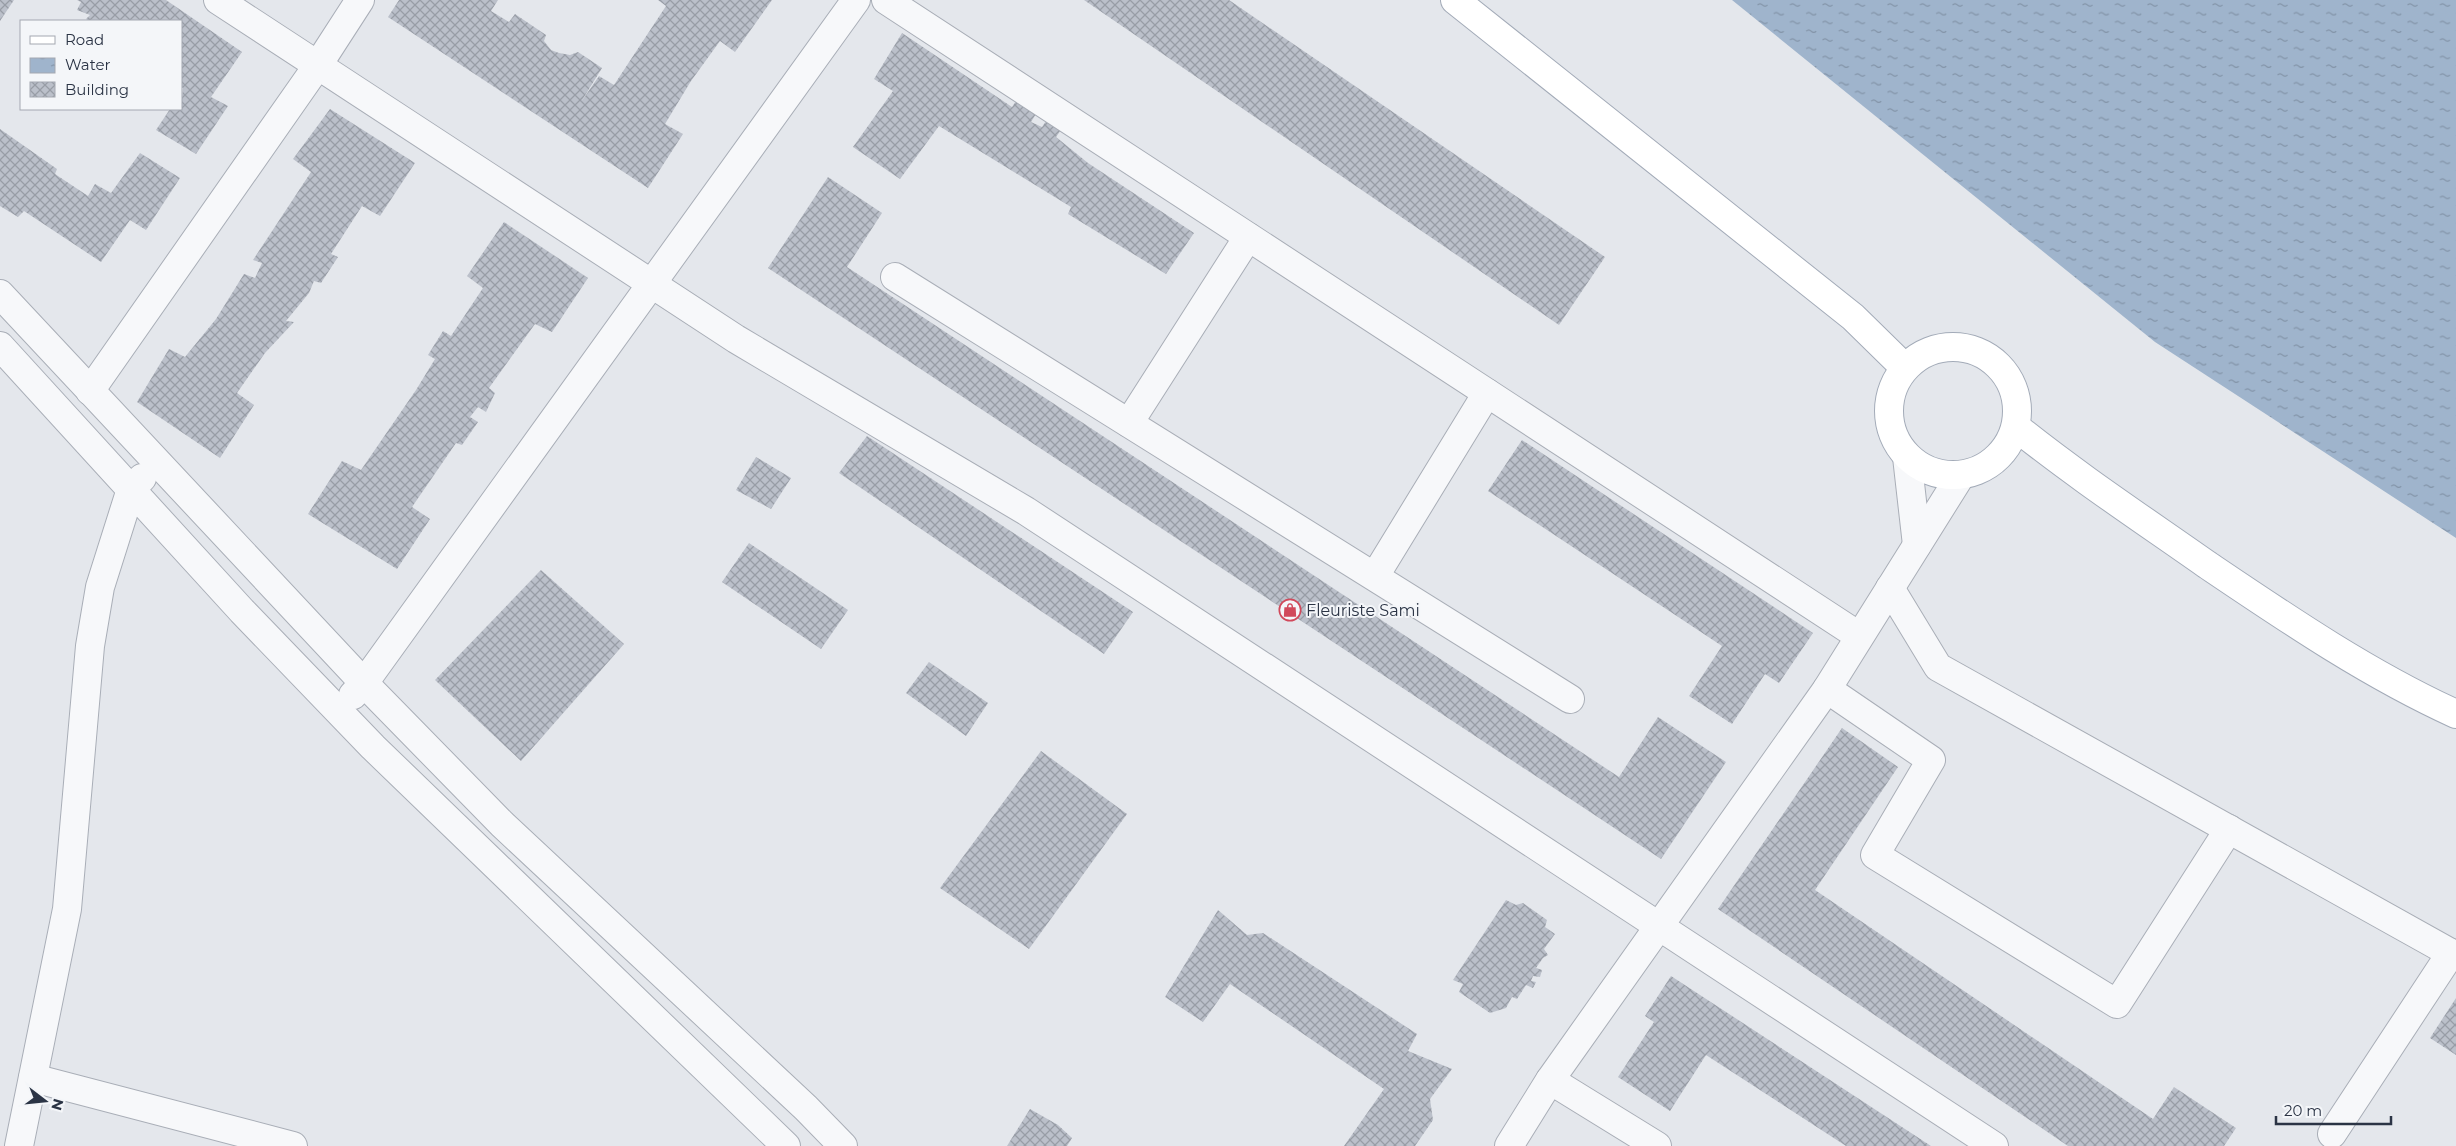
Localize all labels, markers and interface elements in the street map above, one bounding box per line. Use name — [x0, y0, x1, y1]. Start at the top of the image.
legend — [20, 20, 182, 110]
text: Road — [65, 30, 104, 49]
text: Water — [65, 55, 111, 74]
text: Building — [65, 80, 129, 99]
shop icon: Fleuriste Sami — [1278, 598, 1302, 622]
place label: Fleuriste Sami — [1306, 601, 1420, 620]
north arrow — [20, 1076, 70, 1126]
scale bar — [2276, 1094, 2391, 1126]
text: N — [47, 1097, 68, 1113]
text: 20 m — [2284, 1101, 2322, 1120]

